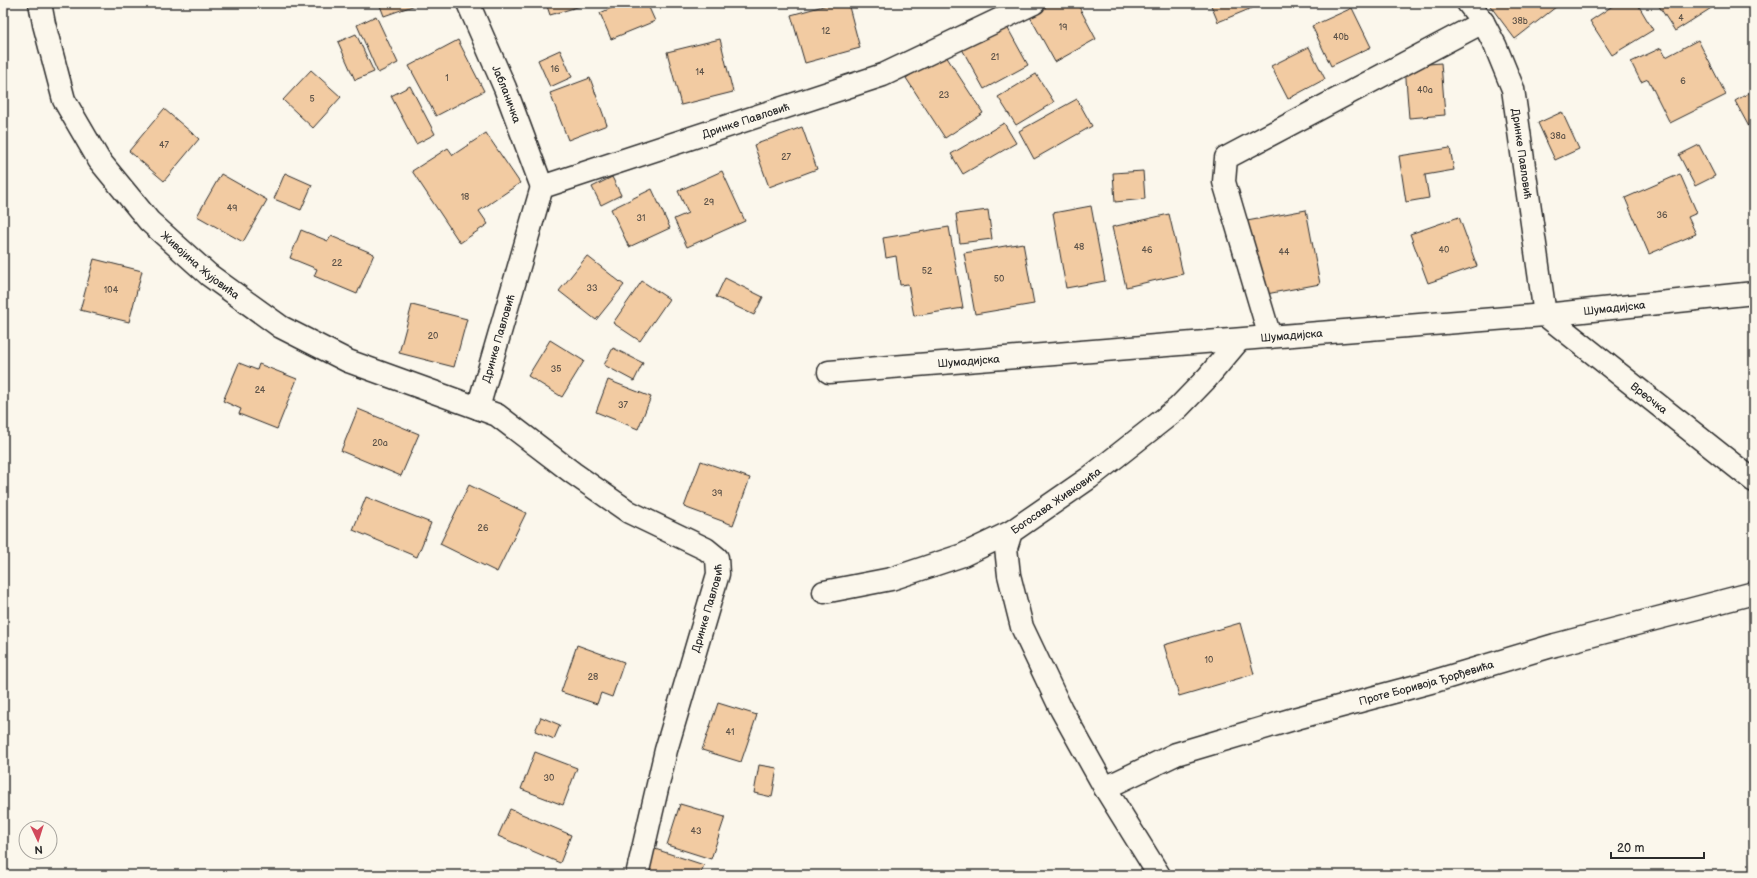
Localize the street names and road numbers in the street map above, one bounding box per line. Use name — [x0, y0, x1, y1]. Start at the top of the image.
street label: Јабланичка — [489, 63, 524, 125]
street label: Дринке Павловић — [700, 100, 791, 141]
street label: Дринке Павловић — [1509, 108, 1535, 200]
street label: Живојина Жујовића — [158, 228, 243, 302]
street label: Дринке Павловић — [479, 292, 517, 384]
street label: Шумадијска — [1583, 298, 1647, 317]
street label: Шумадијска — [1260, 326, 1324, 344]
street label: Шумадијска — [937, 352, 1001, 370]
street label: Вреочка — [1628, 379, 1670, 417]
street label: Богосава Живковића — [1008, 464, 1104, 537]
street label: Дринке Павловић — [689, 563, 725, 654]
street label: Проте Боривоја Ђорђевића — [1357, 657, 1496, 708]

